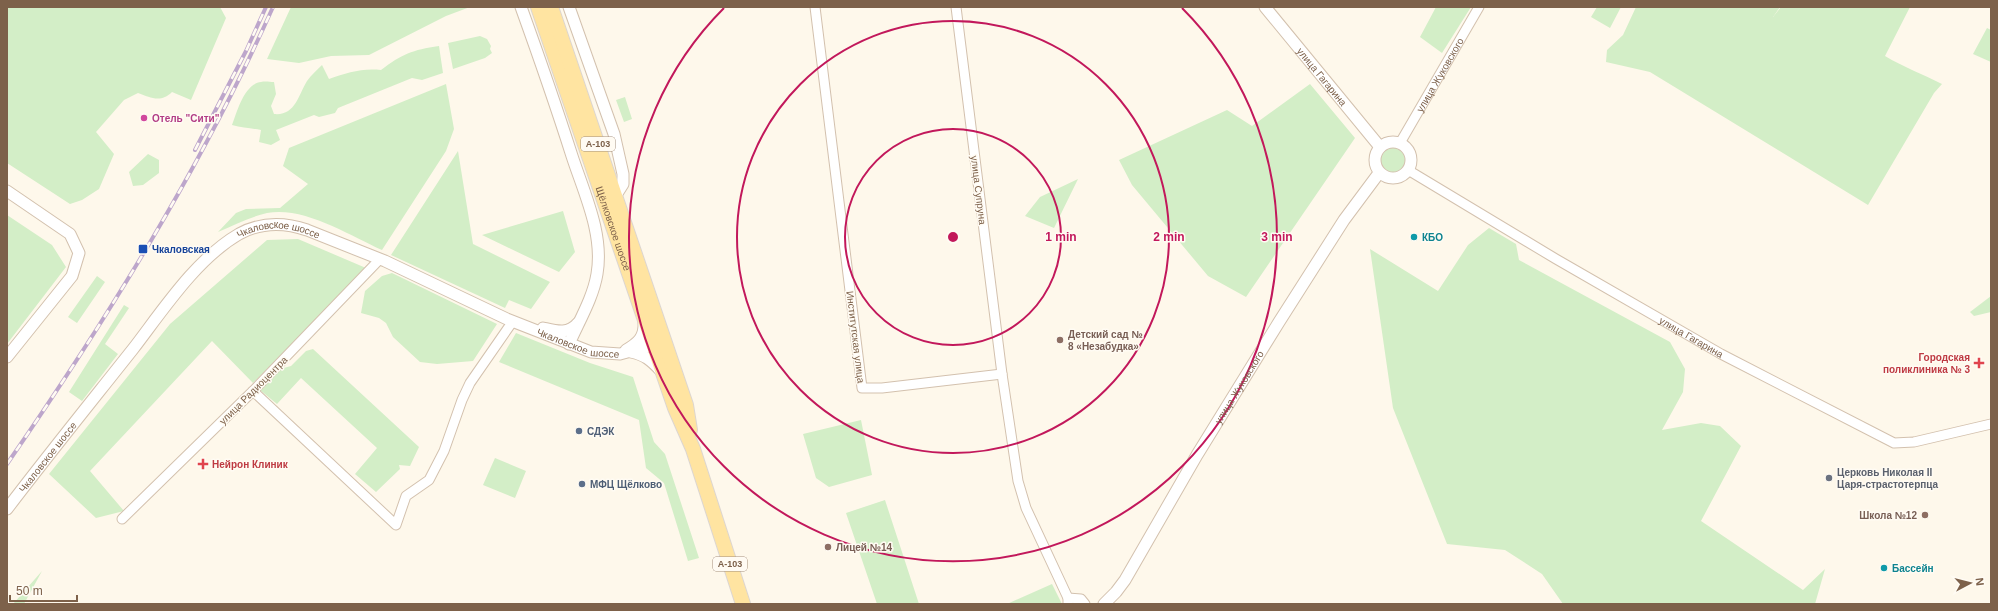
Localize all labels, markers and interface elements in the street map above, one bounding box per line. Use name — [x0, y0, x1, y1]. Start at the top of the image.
street label: улица Жуковского — [1414, 36, 1466, 114]
street label: улица Гагарина — [1295, 46, 1349, 108]
marker: Отель "Сити" — [139, 113, 149, 123]
place label: Отель "Сити" — [152, 113, 220, 124]
road number: А-103 — [581, 137, 615, 151]
street label: улица Супруна — [969, 155, 988, 226]
street label: Щёлковское шоссе — [594, 185, 633, 273]
street label: Чкаловское шоссе — [235, 219, 322, 241]
centre of rings — [946, 230, 960, 244]
text: 1 min — [1045, 230, 1077, 244]
text: 2 min — [1153, 230, 1185, 244]
text: 3 min — [1261, 230, 1293, 244]
marker: КБО — [1409, 232, 1419, 242]
place label: КБО — [1422, 232, 1443, 243]
marker: Чкаловская — [137, 243, 149, 255]
place label: Чкаловская — [152, 244, 210, 255]
street label: Институтская улица — [844, 290, 867, 384]
street label: улица Гагарина — [1657, 315, 1726, 360]
street label: Чкаловское шоссе — [535, 326, 620, 360]
place label: Детский сад № 8 «Незабудка» — [1068, 329, 1143, 352]
marker: Детский сад № 8 «Незабудка» — [1055, 335, 1065, 345]
street label: улица Жуковского — [1213, 348, 1266, 426]
place label: Городская поликлиника № 3 — [1883, 352, 1970, 375]
street label: улица Радиоцентра — [217, 354, 290, 427]
marker: Городская поликлиника № 3 — [1973, 357, 1985, 369]
street label: Чкаловское шоссе — [17, 420, 79, 494]
marker: СДЭК — [574, 426, 584, 436]
place label: СДЭК — [587, 426, 615, 437]
marker: Нейрон Клиник — [197, 458, 209, 470]
place label: Нейрон Клиник — [212, 459, 289, 470]
place label: Церковь Николая II Царя-страстотерпца — [1837, 467, 1939, 490]
marker: Церковь Николая II Царя-страстотерпца — [1824, 473, 1834, 483]
marker: МФЦ Щёлково — [577, 479, 587, 489]
place label: МФЦ Щёлково — [590, 479, 662, 490]
place label: Школа №12 — [1859, 510, 1917, 521]
marker: Школа №12 — [1920, 510, 1930, 520]
marker: Лицей №14 — [823, 542, 833, 552]
place label: Лицей №14 — [836, 542, 893, 553]
road number: А-103 — [713, 557, 747, 571]
marker: Бассейн — [1879, 563, 1889, 573]
place label: Бассейн — [1892, 563, 1934, 574]
north arrow — [1950, 563, 1990, 603]
scale bar — [10, 577, 77, 603]
text: N — [1973, 577, 1986, 587]
text: 50 m — [16, 584, 43, 598]

